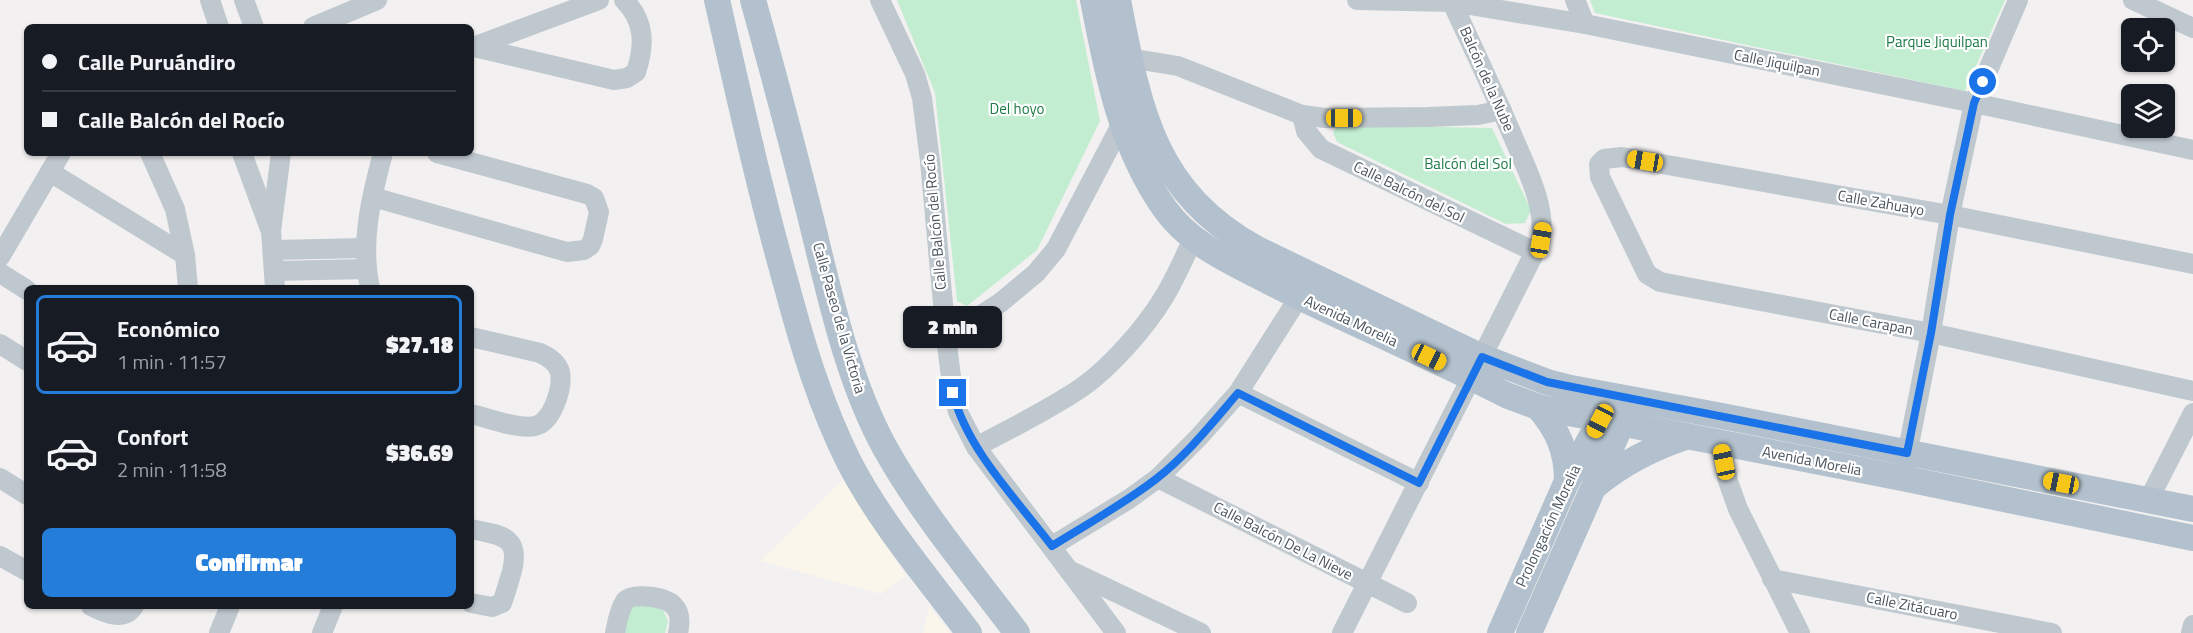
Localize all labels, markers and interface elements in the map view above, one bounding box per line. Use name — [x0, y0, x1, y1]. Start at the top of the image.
map controls — [2121, 18, 2175, 138]
button: locate — [2121, 18, 2175, 72]
street label: Balcón de la Nube — [1454, 23, 1521, 135]
park label: Parque Jiquilpan — [1886, 30, 1988, 53]
street label: Calle Jiquilpan — [1732, 43, 1822, 82]
text: Calle Puruándiro — [78, 45, 236, 79]
route start — [1969, 68, 1996, 95]
button: layers — [2121, 84, 2175, 138]
park label: Del hoyo — [990, 97, 1045, 120]
text: Calle Balcón del Rocío — [78, 103, 285, 137]
car — [1326, 109, 1362, 127]
car — [1626, 149, 1664, 173]
park label: Balcón del Sol — [1424, 152, 1512, 175]
street label: Calle Balcón del Rocío — [917, 153, 952, 291]
street label: Calle Balcón del Sol — [1350, 155, 1469, 228]
street label: Calle Zahuayo — [1836, 184, 1926, 221]
car — [1529, 221, 1553, 259]
street label: Calle Paseo de la Victoria — [807, 240, 872, 397]
street label: Avenida Morelia — [1301, 289, 1402, 352]
street label: Calle Carapan — [1827, 302, 1915, 341]
callout: 2 min — [904, 306, 1002, 348]
text: 2 min — [928, 311, 977, 342]
text: Económico — [117, 312, 220, 346]
icon: car — [45, 318, 99, 372]
text: $27.18 — [386, 328, 453, 362]
car — [1409, 341, 1449, 373]
text: 1 min · 11:57 — [117, 346, 227, 377]
route end — [939, 379, 966, 406]
car — [1584, 401, 1616, 441]
text: Confort — [117, 420, 188, 454]
icon: car — [45, 426, 99, 480]
text: $36.69 — [386, 436, 453, 470]
street label: Avenida Morelia — [1760, 440, 1864, 482]
car — [1711, 443, 1737, 481]
text: 2 min · 11:58 — [117, 454, 227, 485]
street label: Prolongación Morelia — [1509, 460, 1586, 591]
car — [2042, 471, 2080, 495]
street label: Calle Balcón De La Nieve — [1210, 495, 1357, 586]
button: Confirmar — [42, 528, 456, 597]
street label: Calle Zitácuaro — [1864, 585, 1960, 626]

